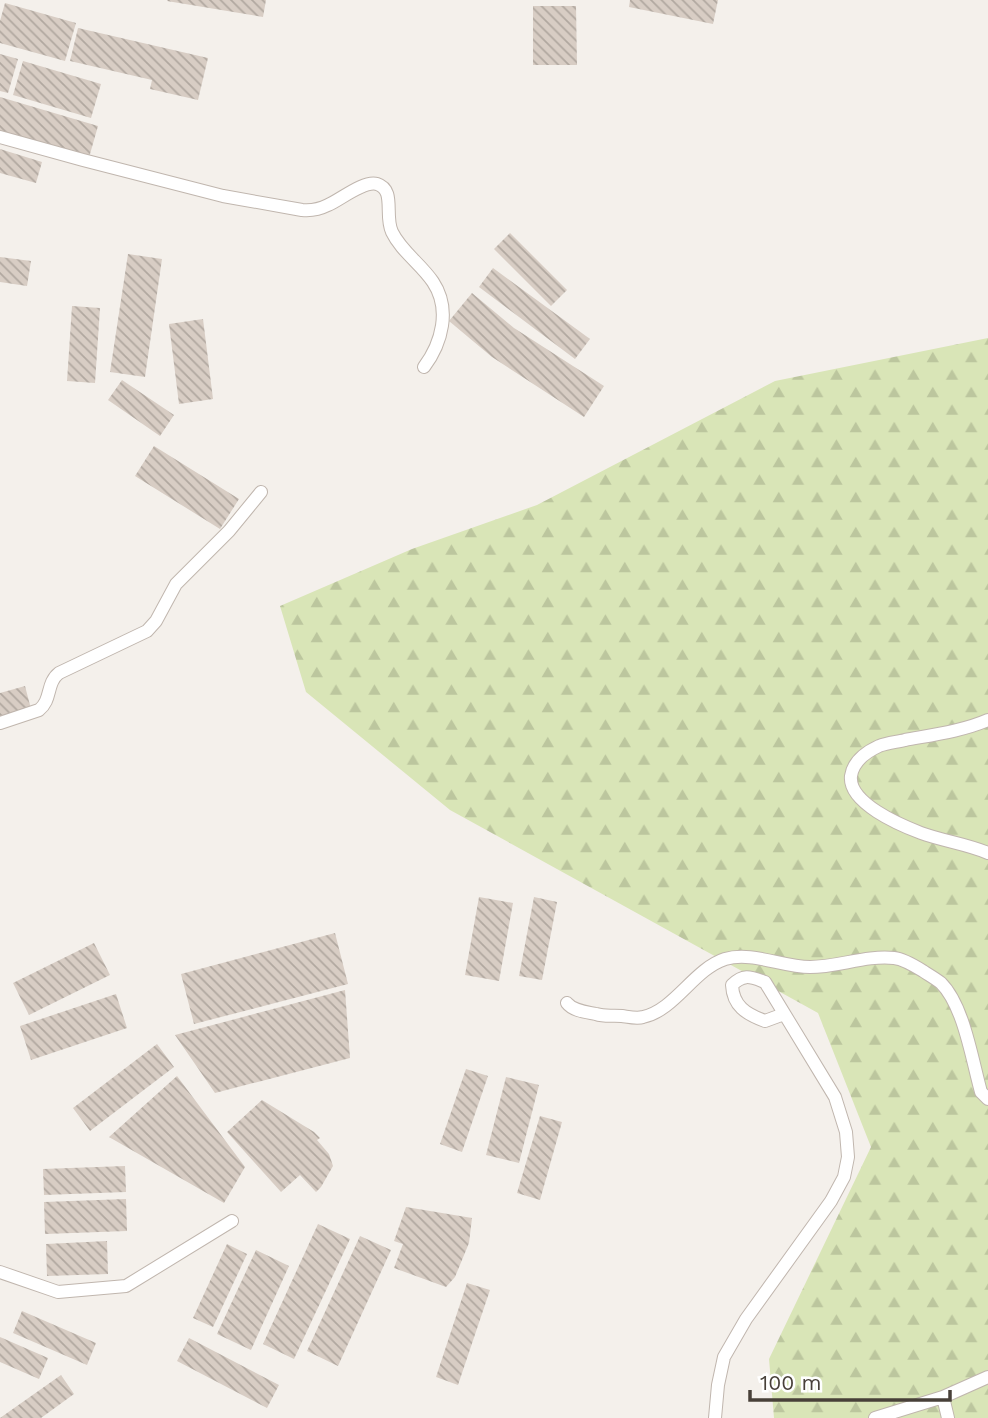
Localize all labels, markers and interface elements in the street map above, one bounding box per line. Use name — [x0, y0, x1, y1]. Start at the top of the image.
scale bar — [750, 1358, 950, 1402]
text: 100 m — [760, 1370, 822, 1395]

